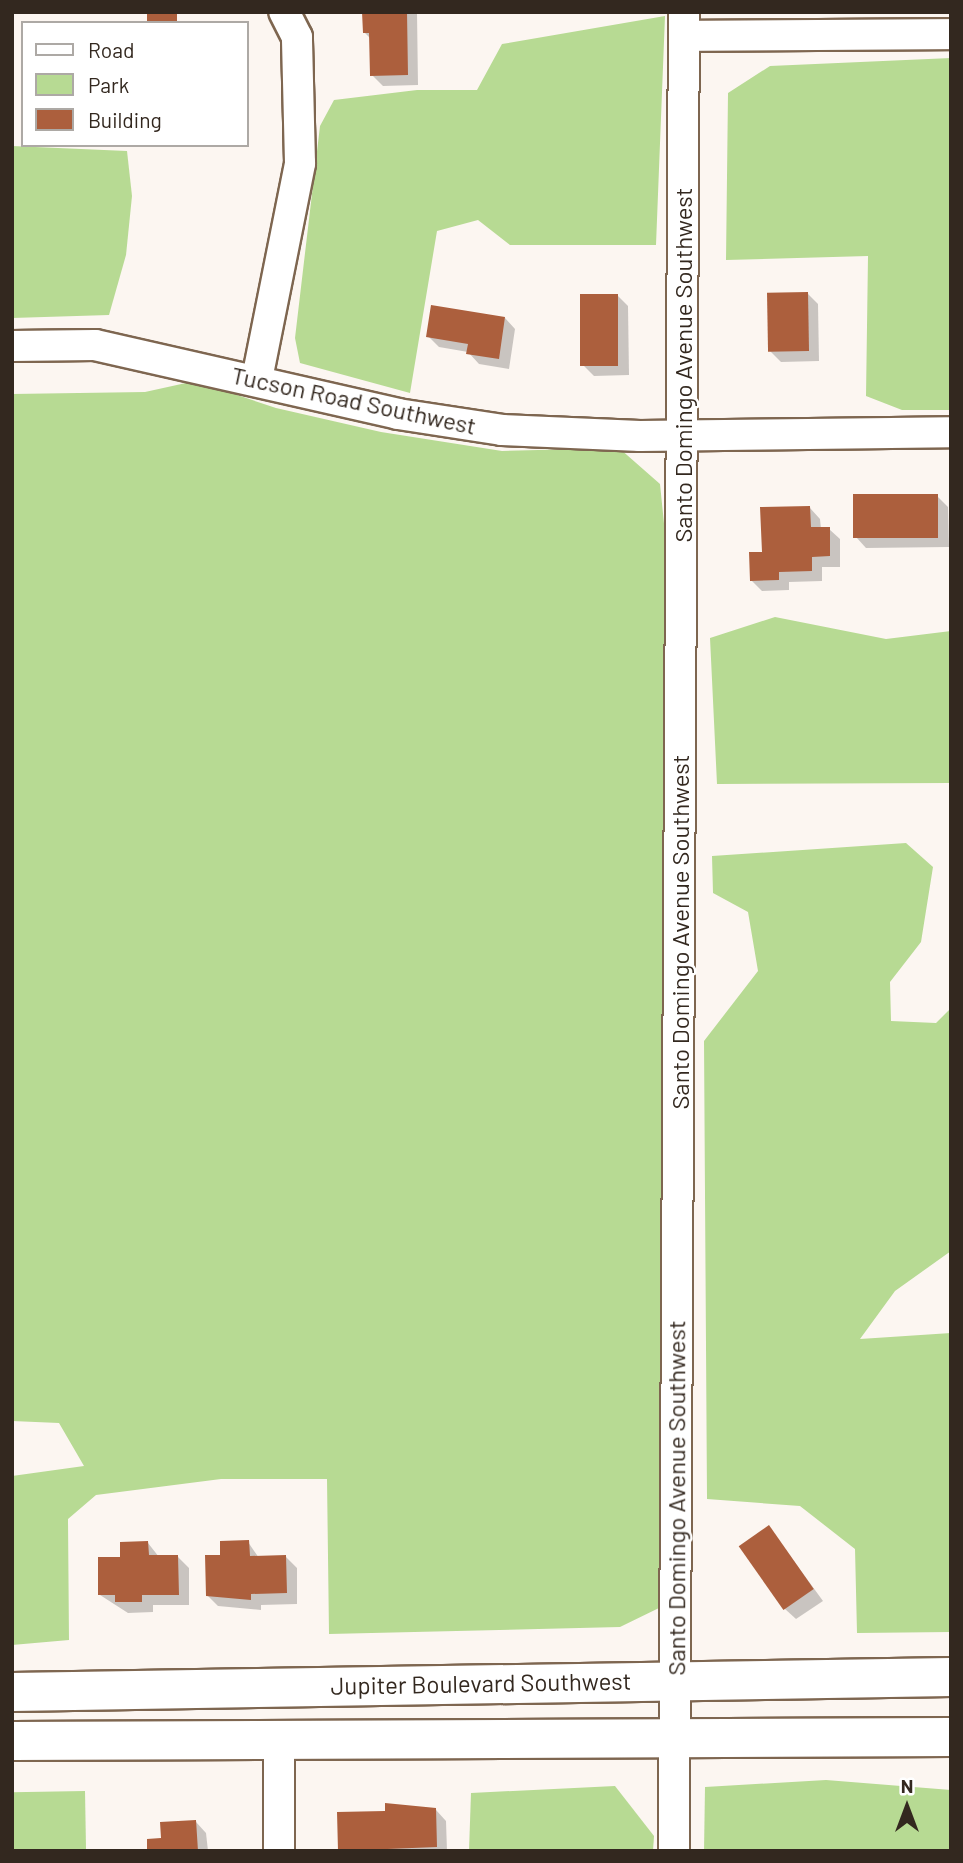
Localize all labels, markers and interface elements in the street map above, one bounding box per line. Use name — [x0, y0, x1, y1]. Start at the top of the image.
legend — [21, 21, 248, 147]
text: Road — [88, 37, 134, 62]
text: Park — [88, 72, 129, 97]
text: Building — [88, 107, 162, 132]
street label: Santo Domingo Avenue Southwest — [669, 187, 697, 543]
street label: Tucson Road Southwest — [229, 360, 479, 440]
street label: Santo Domingo Avenue Southwest — [666, 754, 694, 1110]
street label: Santo Domingo Avenue Southwest — [662, 1320, 690, 1676]
street label: Jupiter Boulevard Southwest — [330, 1666, 632, 1700]
north arrow — [872, 1772, 942, 1842]
text: N — [901, 1774, 913, 1797]

